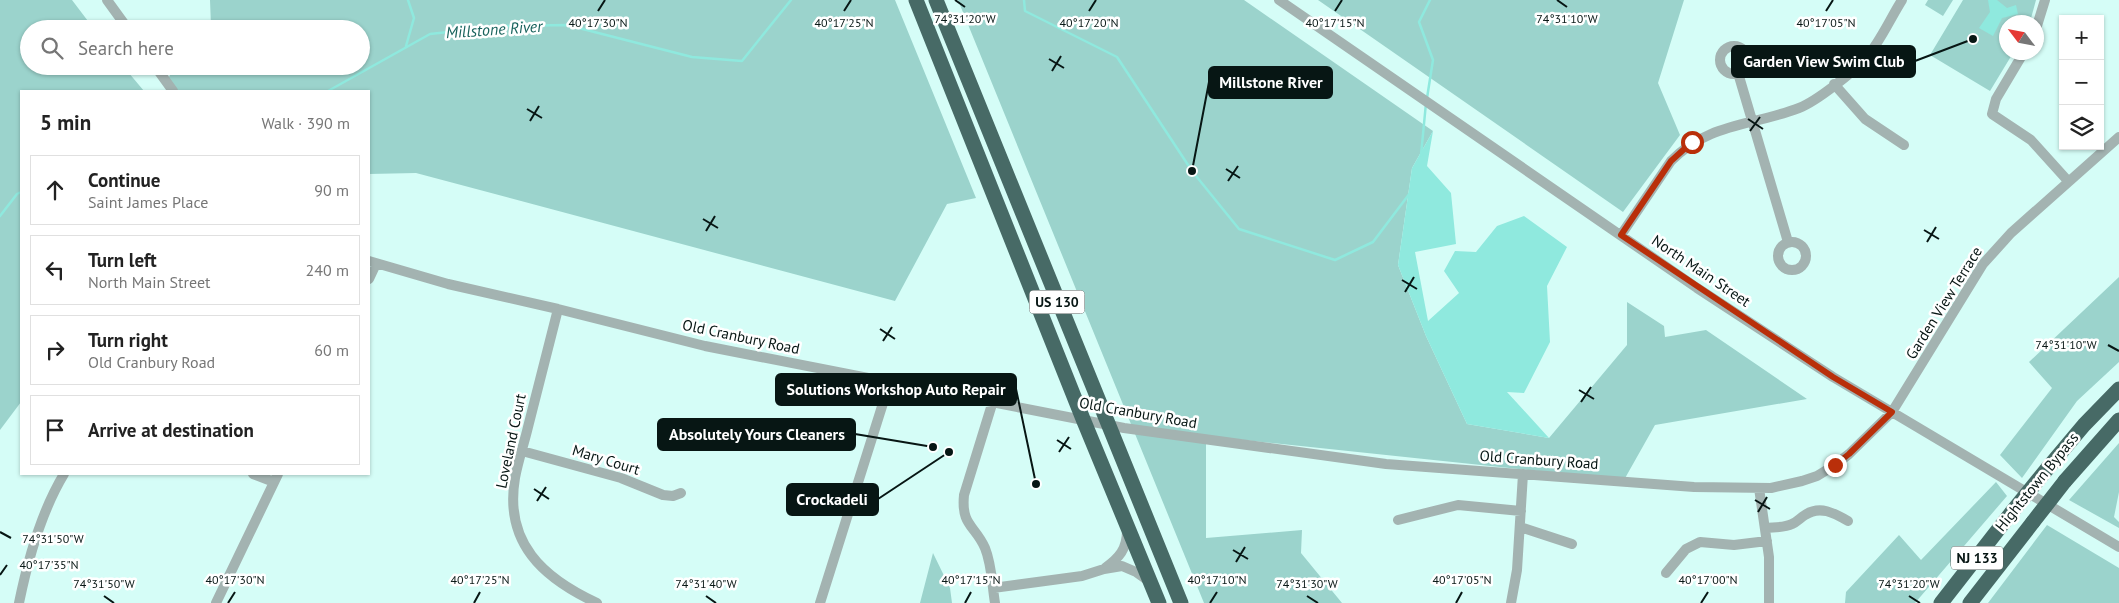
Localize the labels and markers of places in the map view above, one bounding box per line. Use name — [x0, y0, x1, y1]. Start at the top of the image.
callout: Garden View Swim Club — [1732, 46, 1915, 77]
callout: Millstone River — [1209, 67, 1332, 98]
callout: Solutions Workshop Auto Repair — [776, 374, 1016, 405]
callout: Absolutely Yours Cleaners — [658, 419, 855, 450]
callout: Crockadeli — [787, 484, 878, 515]

